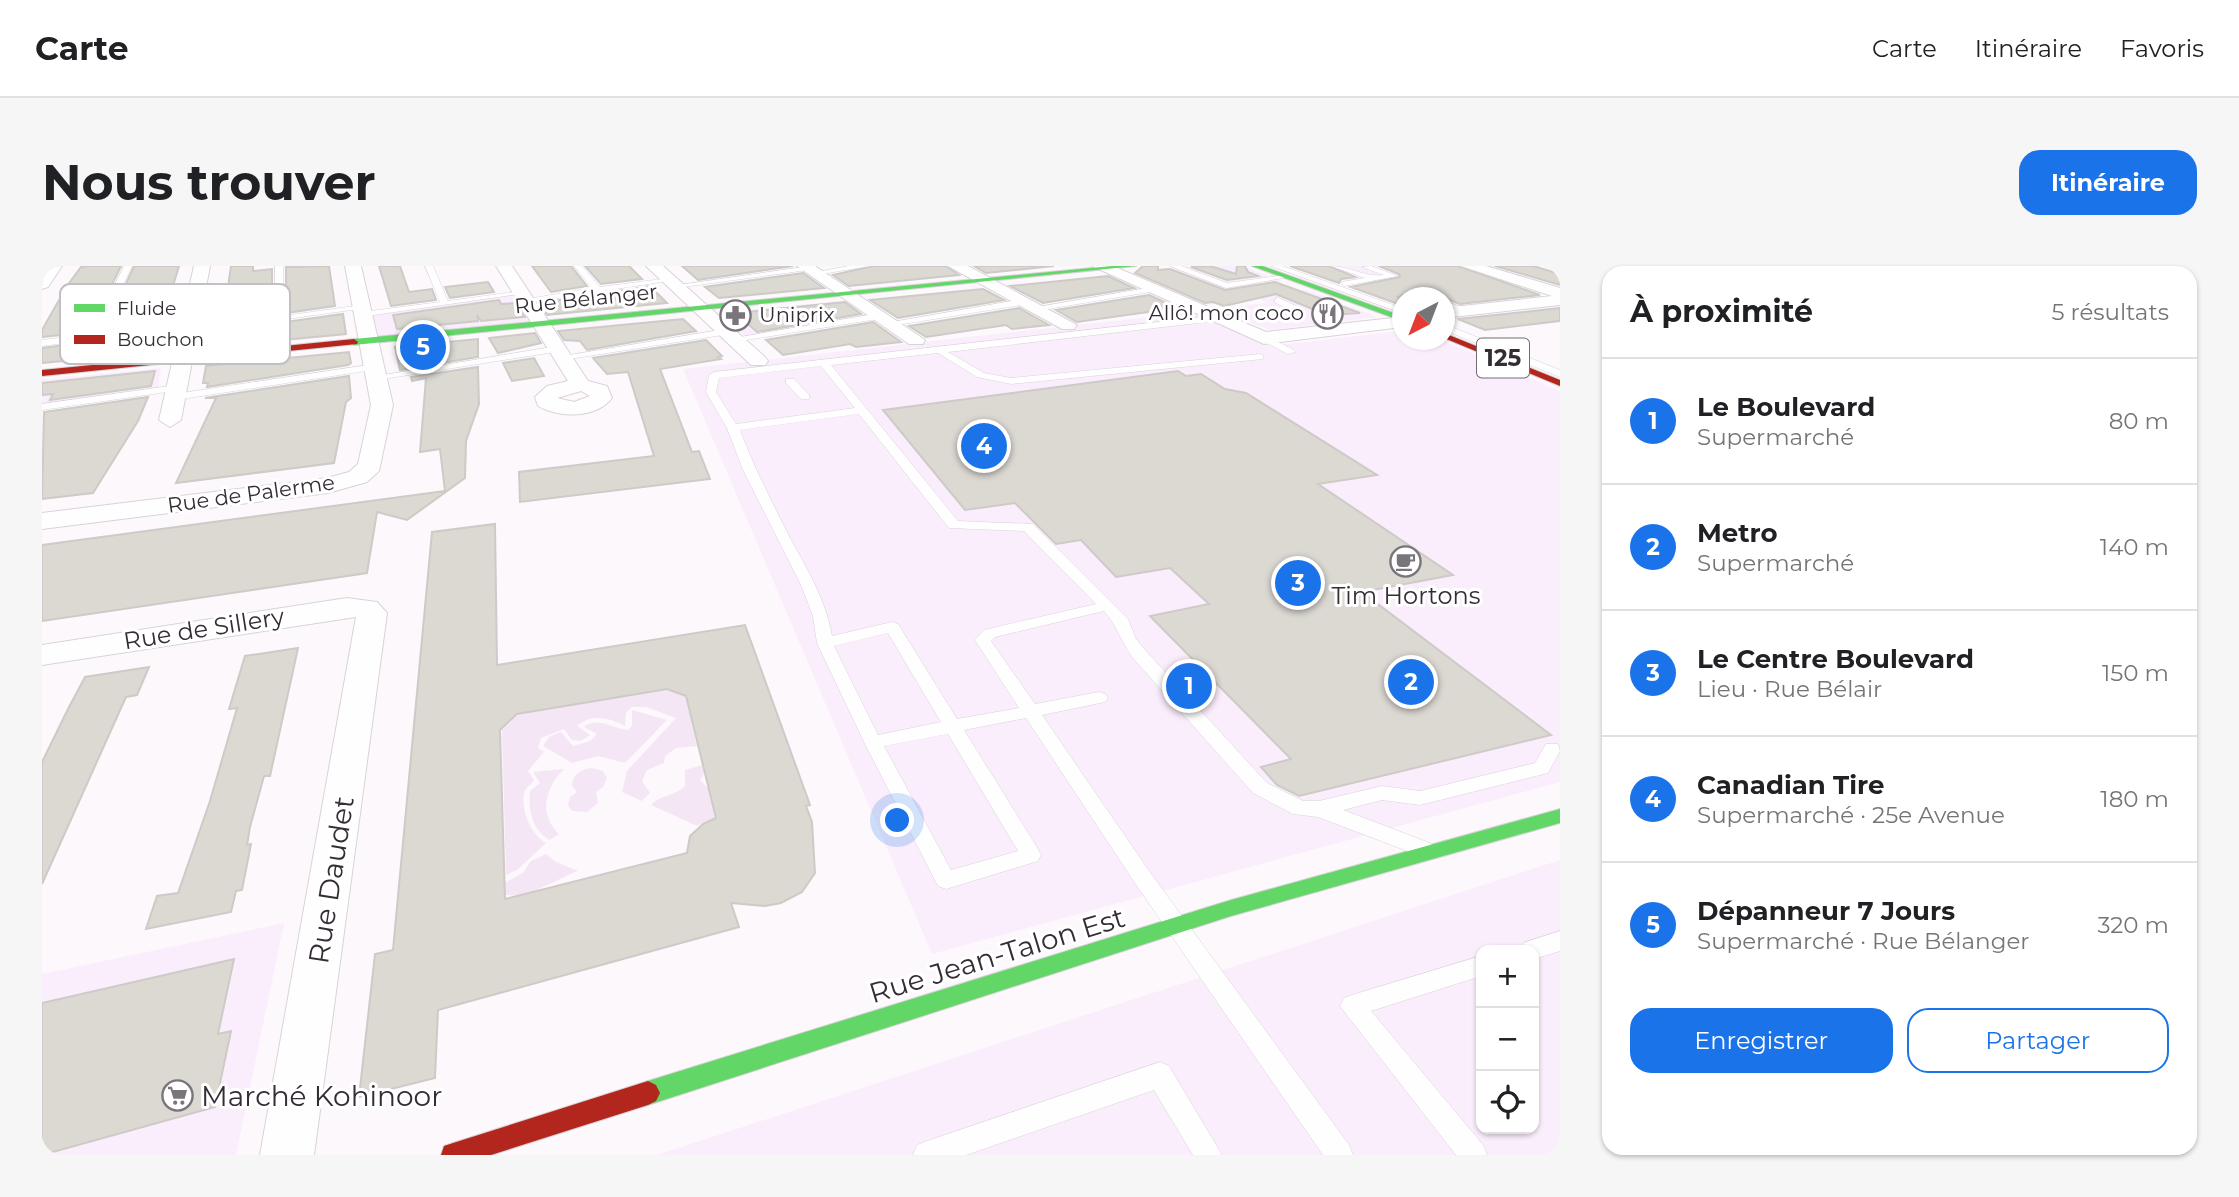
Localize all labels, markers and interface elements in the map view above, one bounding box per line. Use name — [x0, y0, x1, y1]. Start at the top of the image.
text: Carte — [35, 28, 128, 68]
text: Carte — [1872, 34, 1937, 63]
text: Itinéraire — [1975, 34, 2082, 63]
text: Favoris — [2120, 34, 2204, 63]
button: Itinéraire — [2019, 150, 2197, 215]
text: Nous trouver — [42, 153, 376, 212]
street label: Rue Bélanger — [513, 279, 659, 318]
legend — [60, 284, 290, 364]
north arrow — [1392, 287, 1455, 350]
text: À proximité — [1630, 293, 1813, 330]
restaurant icon: Allô! mon coco — [1310, 296, 1344, 330]
text: Fluide — [117, 297, 176, 320]
pharmacy icon: Uniprix — [719, 298, 753, 332]
text: 5 résultats — [2051, 298, 2169, 326]
place label: Allô! mon coco — [1149, 300, 1304, 325]
place label: Uniprix — [759, 302, 835, 327]
pin: 5 — [400, 321, 446, 373]
text: Bouchon — [117, 328, 204, 351]
road number: 125 — [1477, 338, 1529, 377]
text: Le Boulevard — [1697, 391, 1875, 423]
text: 1 — [1648, 407, 1658, 435]
text: 80 m — [2109, 407, 2169, 435]
pin: 4 — [961, 420, 1007, 472]
text: Supermarché — [1697, 423, 1854, 451]
street label: Rue de Palerme — [166, 469, 336, 518]
text: Metro — [1697, 517, 1778, 549]
text: 2 — [1646, 533, 1660, 561]
text: 140 m — [2100, 533, 2169, 561]
cafe icon: Tim Hortons — [1389, 545, 1423, 579]
text: Supermarché — [1697, 549, 1854, 577]
pin: 3 — [1275, 557, 1321, 609]
place label: Tim Hortons — [1332, 581, 1480, 610]
street label: Rue de Sillery — [121, 601, 286, 656]
text: Le Centre Boulevard — [1697, 643, 1974, 675]
pin: 2 — [1388, 656, 1434, 708]
text: 3 — [1646, 659, 1660, 687]
text: 150 m — [2102, 659, 2169, 687]
pin: 1 — [1166, 660, 1212, 712]
text: Lieu · Rue Bélair — [1697, 675, 1882, 703]
text: Canadian Tire — [1697, 769, 1884, 801]
text: 4 — [1645, 785, 1661, 813]
text: 180 m — [2100, 785, 2169, 813]
street label: Rue Daudet — [301, 794, 361, 966]
text: Supermarché · 25e Avenue — [1697, 801, 2005, 829]
your location — [880, 803, 914, 837]
text: Dépanneur 7 Jours — [1697, 895, 1955, 927]
street label: Rue Jean-Talon Est — [865, 900, 1129, 1010]
text: 5 — [1646, 911, 1660, 939]
text: 320 m — [2097, 911, 2169, 939]
text: Supermarché · Rue Bélanger — [1697, 927, 2030, 955]
map controls — [1476, 945, 1539, 1134]
button: + — [1476, 945, 1539, 1008]
button: − — [1476, 1008, 1539, 1071]
button: Enregistrer — [1630, 1008, 1893, 1073]
button: Partager — [1907, 1008, 2169, 1073]
button: locate — [1476, 1071, 1539, 1134]
supermarket icon: Marché Kohinoor — [161, 1079, 195, 1113]
place label: Marché Kohinoor — [201, 1079, 442, 1113]

